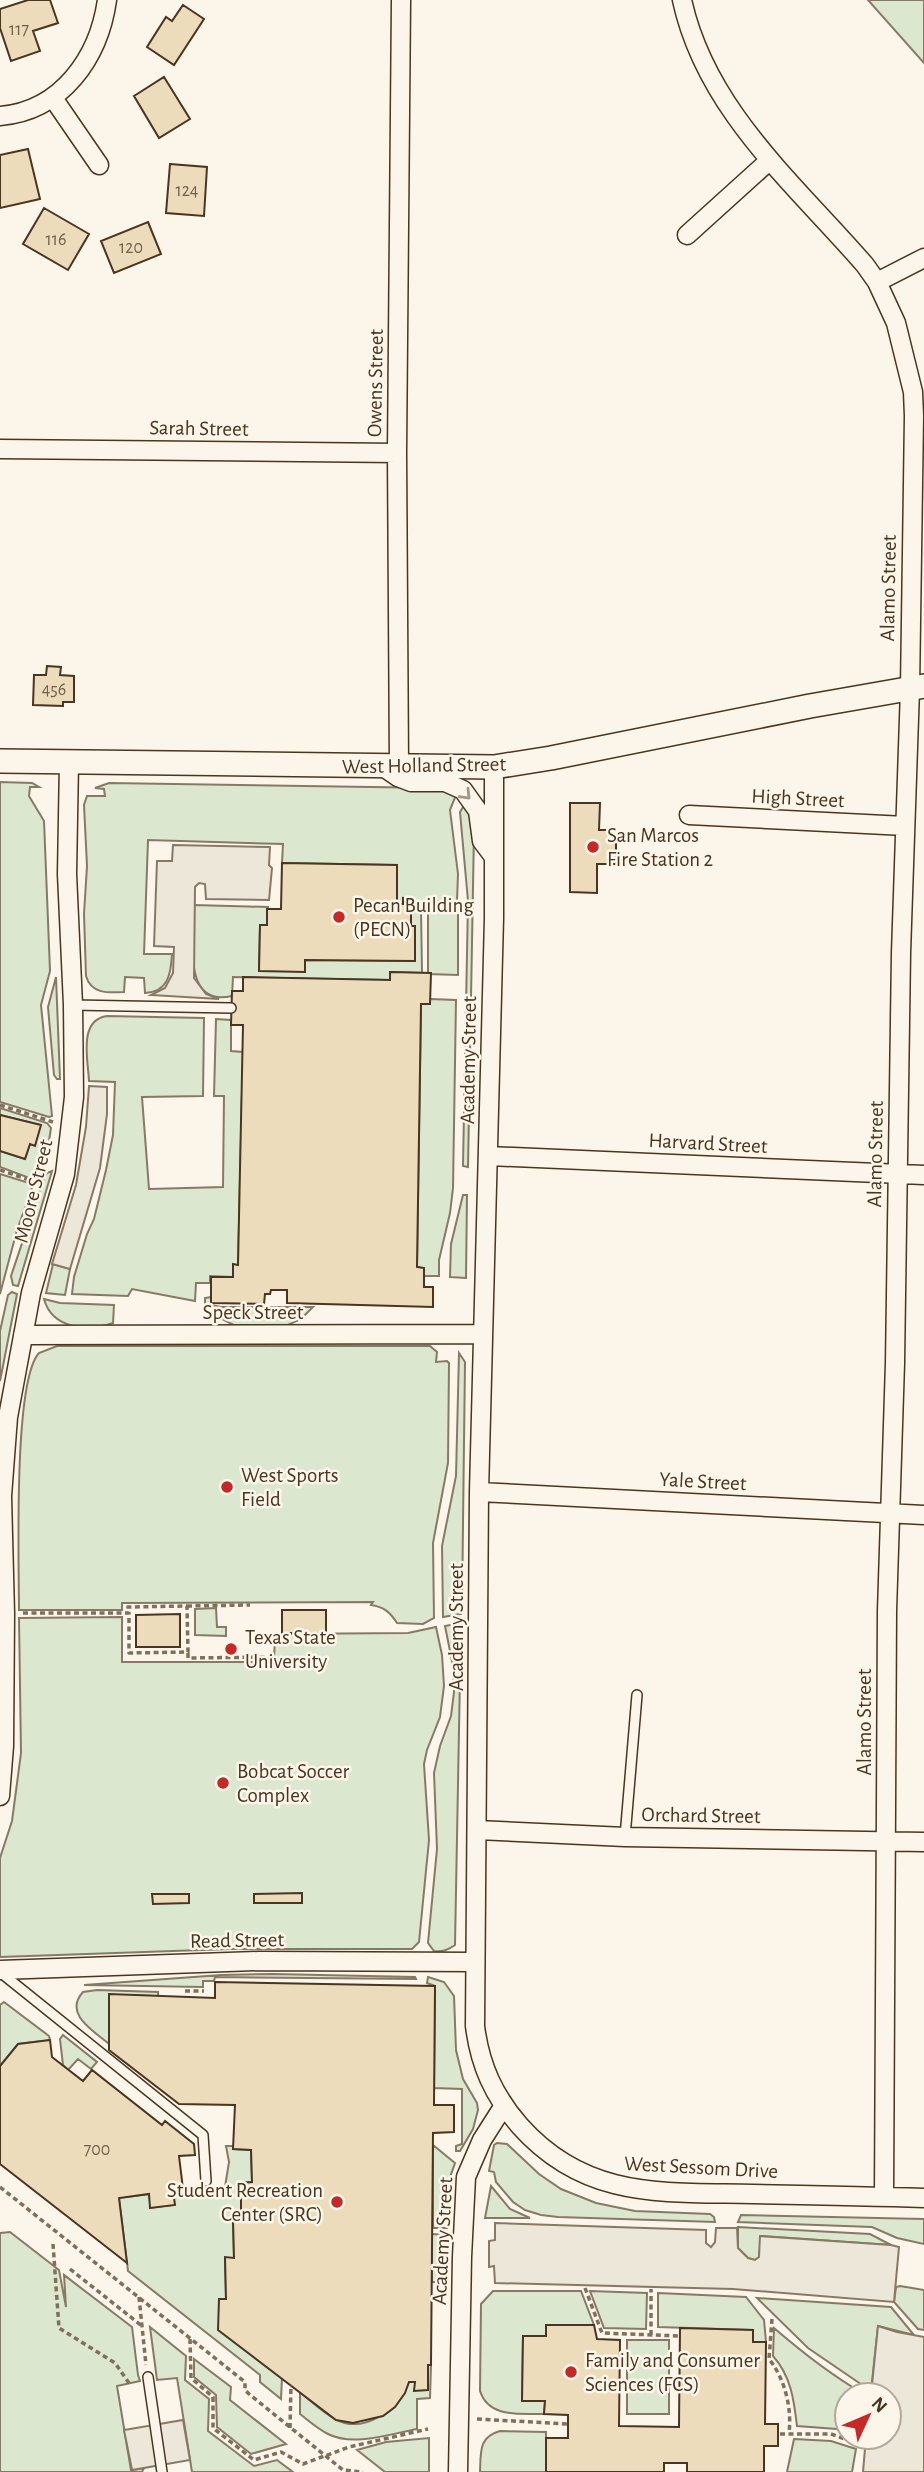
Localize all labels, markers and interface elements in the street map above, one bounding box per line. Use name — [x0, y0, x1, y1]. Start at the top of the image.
house number: 117 — [9, 21, 29, 39]
house number: 124 — [175, 182, 199, 200]
house number: 116 — [46, 231, 66, 249]
house number: 120 — [119, 239, 143, 257]
street label: Owens Street — [364, 328, 387, 437]
street label: Sarah Street — [149, 417, 249, 440]
street label: Alamo Street — [877, 534, 900, 642]
house number: 456 — [42, 681, 66, 699]
street label: West Holland Street — [342, 754, 507, 777]
street label: High Street — [751, 786, 846, 811]
one-way arrow — [457, 787, 470, 800]
place label: San Marcos Fire Station 2 — [607, 825, 713, 870]
marker: San Marcos Fire Station 2 — [585, 839, 601, 855]
place label: Pecan Building (PECN) — [353, 895, 474, 940]
marker: Pecan Building (PECN) — [331, 909, 347, 925]
street label: Academy Street — [457, 995, 480, 1124]
street label: Alamo Street — [864, 1100, 887, 1208]
street label: Harvard Street — [648, 1130, 768, 1157]
street label: Moore Street — [10, 1137, 57, 1245]
street label: Speck Street — [203, 1302, 304, 1323]
place label: West Sports Field — [241, 1465, 338, 1510]
street label: Yale Street — [659, 1469, 747, 1494]
marker: West Sports Field — [219, 1479, 235, 1495]
street label: Academy Street — [446, 1563, 467, 1691]
place label: Texas State University — [245, 1627, 336, 1672]
marker: Texas State University — [223, 1641, 239, 1657]
street label: Alamo Street — [854, 1668, 875, 1775]
place label: Bobcat Soccer Complex — [237, 1761, 350, 1806]
marker: Bobcat Soccer Complex — [215, 1775, 231, 1791]
street label: Orchard Street — [641, 1804, 761, 1827]
street label: Read Street — [190, 1929, 284, 1952]
house number: 700 — [84, 2141, 110, 2159]
street label: West Sessom Drive — [623, 2153, 779, 2182]
street label: Academy Street — [429, 2176, 456, 2306]
place label: Student Recreation Center (SRC) — [167, 2180, 323, 2225]
marker: Student Recreation Center (SRC) — [329, 2194, 345, 2210]
place label: Family and Consumer Sciences (FCS) — [585, 2350, 760, 2395]
marker: Family and Consumer Sciences (FCS) — [563, 2364, 579, 2380]
north arrow — [833, 2381, 903, 2451]
text: N — [868, 2394, 891, 2417]

